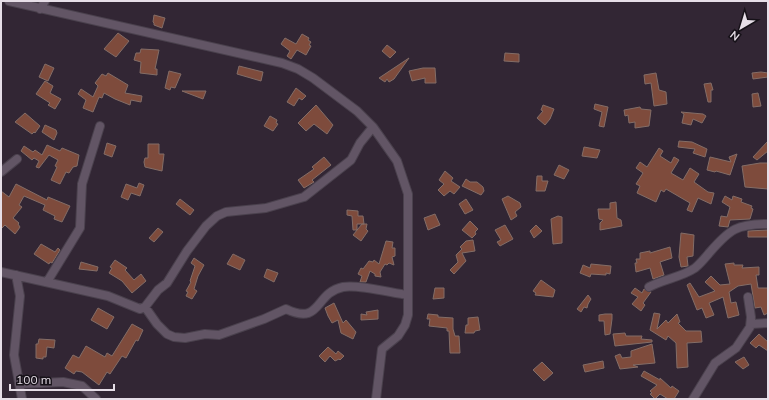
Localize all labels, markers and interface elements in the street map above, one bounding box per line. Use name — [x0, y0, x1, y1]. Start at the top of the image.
north arrow — [721, 8, 761, 48]
text: N — [727, 28, 742, 44]
scale bar — [10, 366, 114, 392]
text: 100 m — [16, 372, 51, 387]

